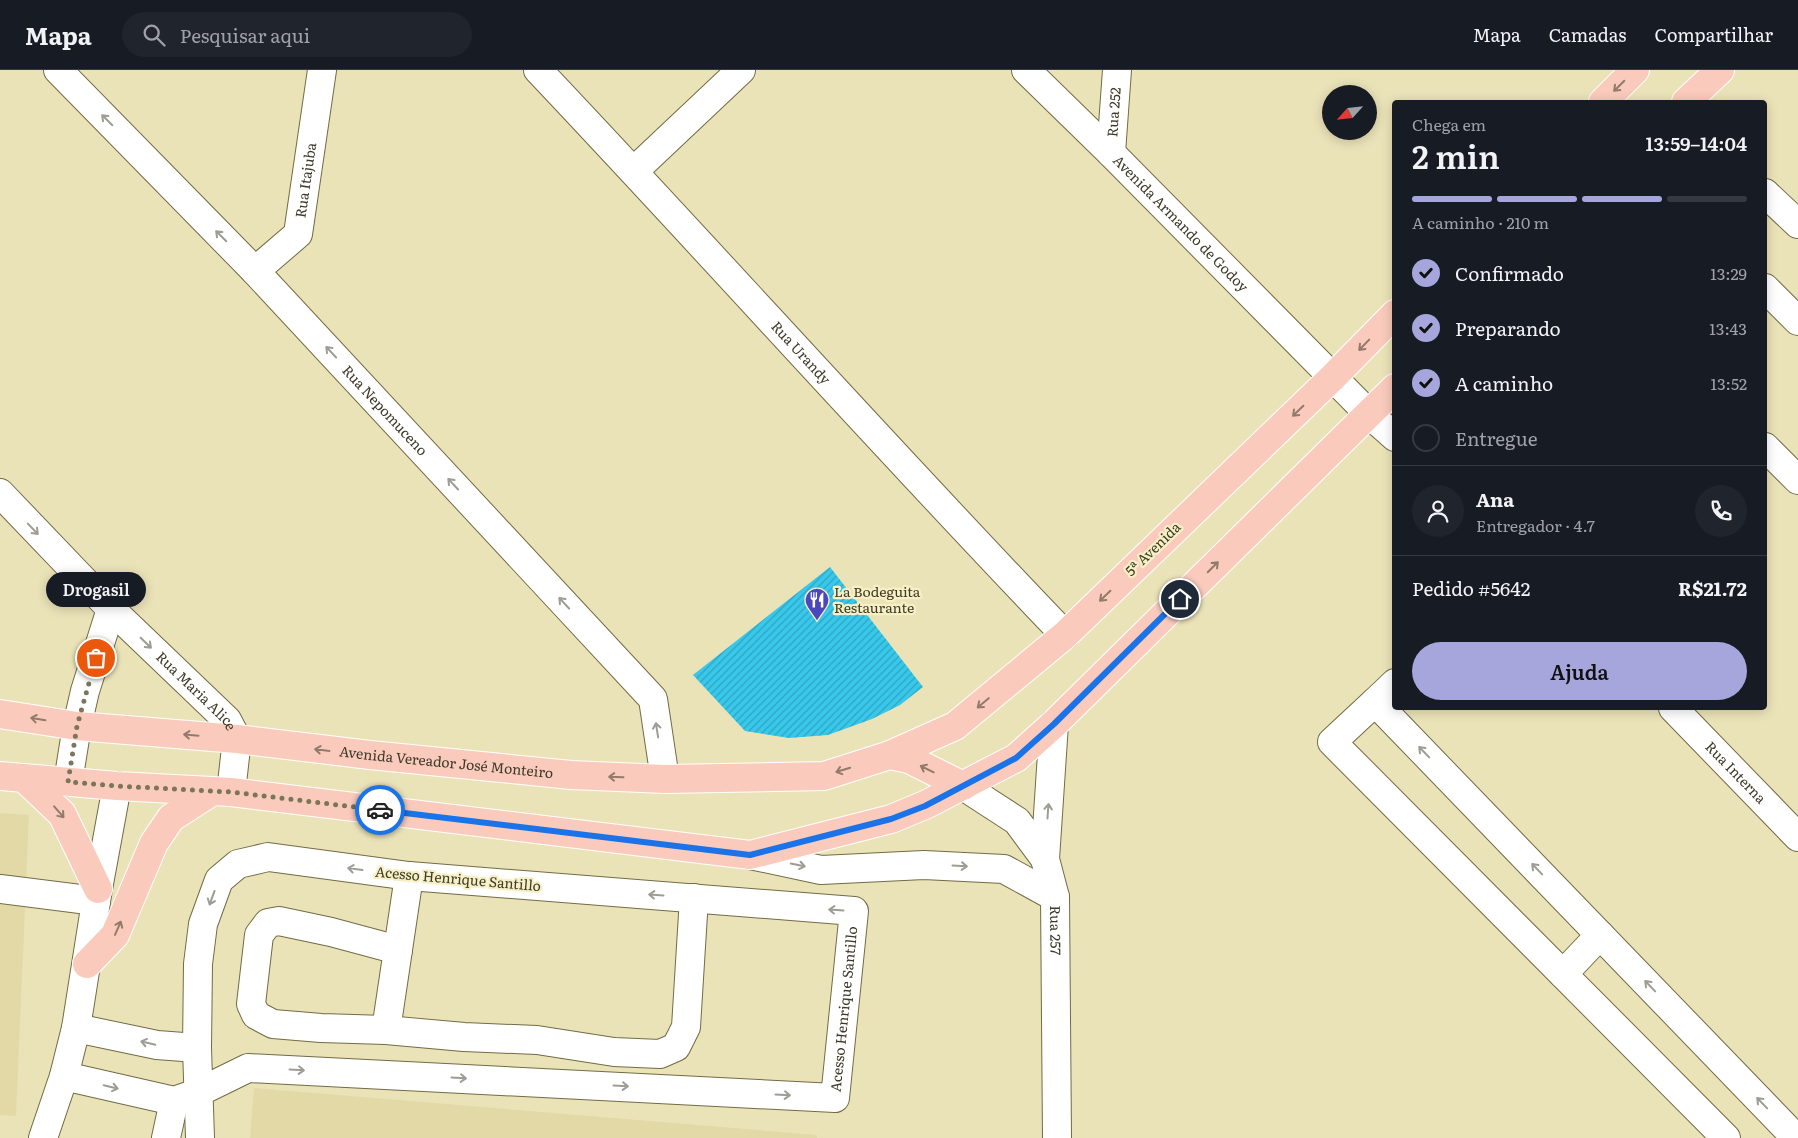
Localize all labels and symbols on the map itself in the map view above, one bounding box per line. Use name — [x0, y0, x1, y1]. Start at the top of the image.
one-way arrow — [1613, 80, 1625, 92]
north arrow — [1322, 85, 1378, 140]
street label: Rua 252 — [1101, 86, 1125, 138]
one-way arrow — [101, 114, 113, 126]
street label: Rua Itajuba — [289, 141, 320, 219]
street label: Avenida Armando de Godoy — [1109, 150, 1254, 296]
one-way arrow — [215, 230, 227, 242]
street label: Rua Urandy — [767, 316, 836, 389]
one-way arrow — [1358, 339, 1370, 352]
one-way arrow — [325, 346, 337, 359]
street label: Rua Nepomuceno — [338, 360, 433, 460]
one-way arrow — [1292, 405, 1304, 417]
one-way arrow — [447, 478, 459, 490]
street label: 5ª Avenida — [1120, 516, 1185, 580]
one-way arrow — [27, 522, 39, 535]
one-way arrow — [1207, 561, 1220, 573]
callout: Drogasil — [46, 573, 146, 608]
pin — [1159, 578, 1201, 620]
place label: La Bodeguita Restaurante — [834, 581, 921, 617]
restaurant icon: La Bodeguita Restaurante — [804, 587, 830, 621]
one-way arrow — [1099, 590, 1111, 602]
one-way arrow — [558, 597, 570, 610]
pin — [75, 637, 117, 679]
one-way arrow — [140, 637, 152, 649]
street label: Rua Maria Alice — [152, 646, 242, 734]
one-way arrow — [976, 697, 989, 709]
one-way arrow — [31, 714, 47, 724]
one-way arrow — [652, 723, 662, 739]
one-way arrow — [184, 731, 200, 740]
street label: Rua Interna — [1701, 736, 1772, 808]
street label: Avenida Vereador José Monteiro — [338, 740, 554, 782]
one-way arrow — [314, 745, 330, 755]
one-way arrow — [1418, 746, 1430, 759]
one-way arrow — [920, 763, 935, 773]
one-way arrow — [836, 765, 852, 775]
one-way arrow — [608, 772, 624, 781]
courier — [355, 785, 405, 835]
one-way arrow — [1043, 803, 1052, 819]
one-way arrow — [53, 806, 64, 819]
street label: Acesso Henrique Santillo — [374, 861, 542, 895]
one-way arrow — [789, 861, 805, 870]
one-way arrow — [951, 862, 967, 871]
one-way arrow — [1531, 863, 1543, 875]
one-way arrow — [347, 864, 363, 874]
one-way arrow — [207, 890, 216, 905]
one-way arrow — [648, 891, 664, 900]
one-way arrow — [828, 905, 844, 914]
street label: Rua 257 — [1046, 905, 1066, 956]
one-way arrow — [113, 921, 123, 936]
street label: Acesso Henrique Santillo — [825, 925, 861, 1093]
one-way arrow — [1644, 980, 1656, 992]
one-way arrow — [141, 1038, 157, 1047]
one-way arrow — [288, 1065, 304, 1075]
one-way arrow — [450, 1073, 467, 1083]
one-way arrow — [612, 1081, 629, 1091]
one-way arrow — [103, 1083, 119, 1092]
one-way arrow — [775, 1090, 791, 1099]
one-way arrow — [1756, 1097, 1768, 1109]

